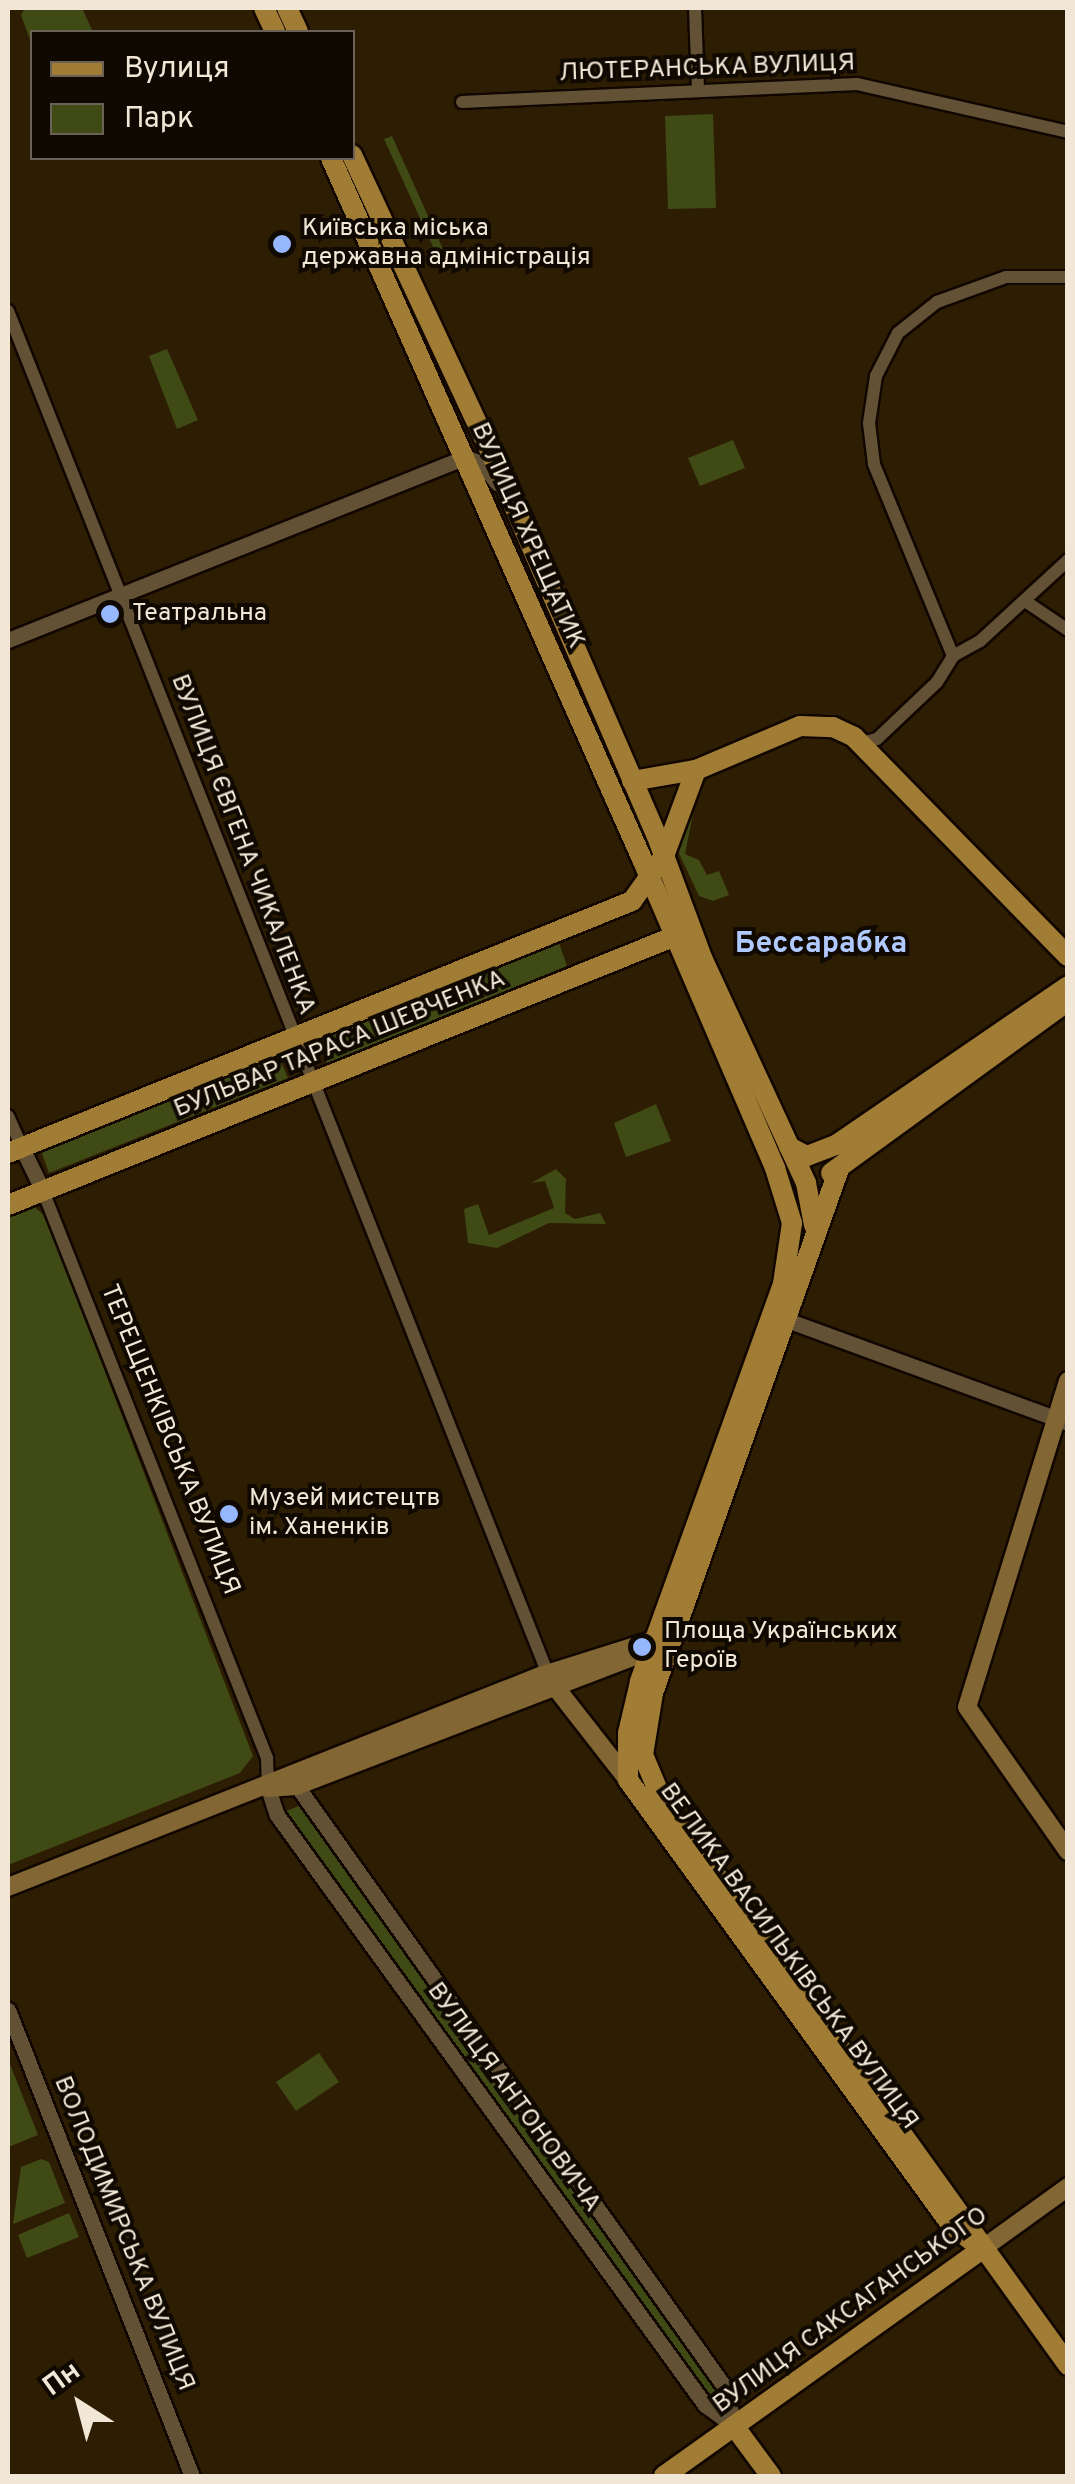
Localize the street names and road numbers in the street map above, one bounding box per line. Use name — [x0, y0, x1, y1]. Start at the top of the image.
street label: ЛЮТЕРАНСЬКА ВУЛИЦЯ — [558, 49, 856, 89]
street label: ВУЛИЦЯ ХРЕЩАТИК — [464, 419, 590, 653]
street label: ВУЛИЦЯ ЄВГЕНА ЧИКАЛЕНКА — [163, 670, 321, 1020]
street label: БУЛЬВАР ТАРАСА ШЕВЧЕНКА — [169, 964, 511, 1126]
street label: ТЕРЕЩЕНКІВСЬКА ВУЛИЦЯ — [93, 1280, 245, 1600]
street label: ВЕЛИКА ВАСИЛЬКІВСЬКА ВУЛИЦЯ — [652, 1777, 924, 2137]
street label: ВУЛИЦЯ АНТОНОВИЧА — [419, 1977, 607, 2219]
street label: ВОЛОДИМИРСЬКА ВУЛИЦЯ — [46, 2072, 200, 2396]
street label: ВУЛИЦЯ САКСАГАНСЬКОГО — [708, 2201, 994, 2421]

